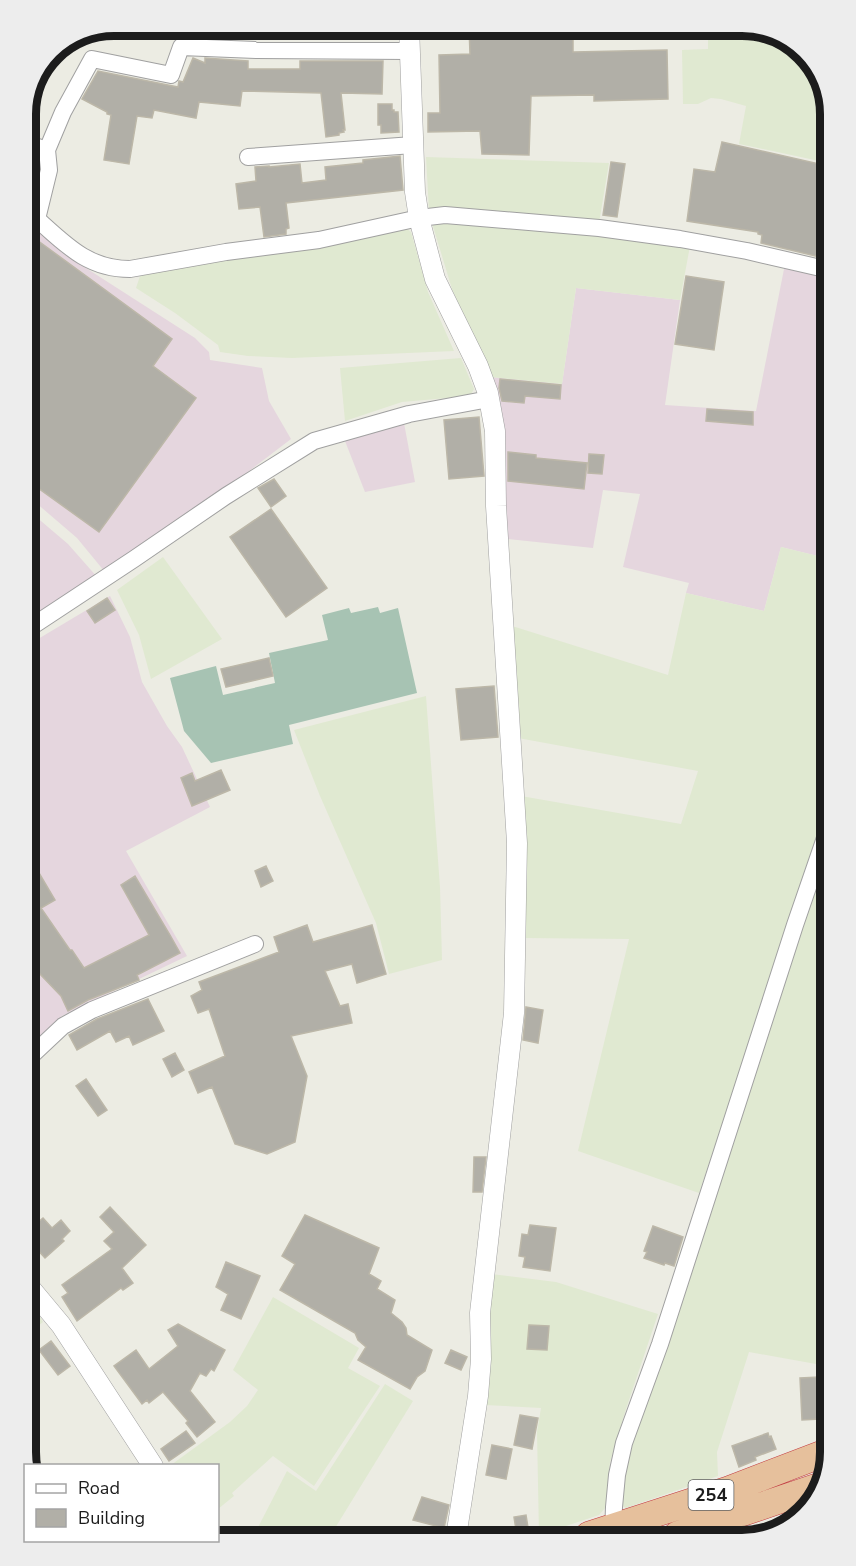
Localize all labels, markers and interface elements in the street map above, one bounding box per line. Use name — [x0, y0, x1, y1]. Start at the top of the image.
legend — [24, 1464, 219, 1542]
text: Road — [78, 1476, 120, 1500]
road number: 254 — [688, 1480, 734, 1510]
text: Building — [78, 1506, 145, 1530]

